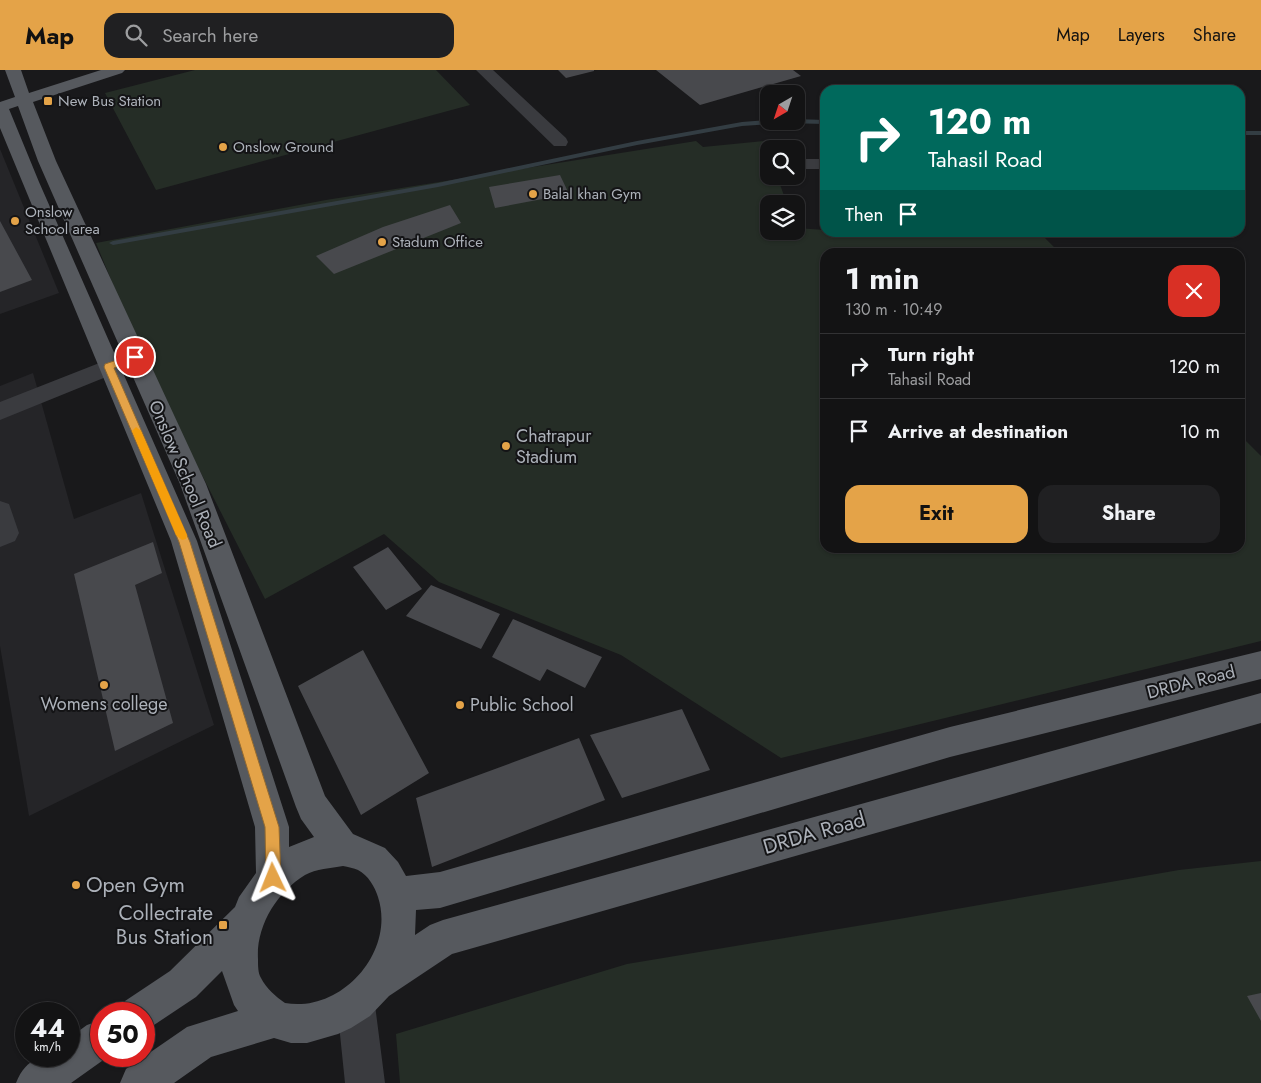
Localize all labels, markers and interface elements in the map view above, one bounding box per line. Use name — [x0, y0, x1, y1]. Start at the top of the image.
search box — [104, 13, 454, 58]
text: Map — [25, 18, 74, 53]
icon: search — [122, 21, 150, 49]
text: Search here — [162, 22, 258, 49]
text: Map — [1056, 22, 1090, 48]
text: Layers — [1118, 22, 1165, 48]
text: Share — [1193, 22, 1236, 48]
north arrow — [760, 85, 805, 130]
map controls — [760, 85, 805, 240]
place label: New Bus Station — [58, 90, 161, 112]
marker: New Bus Station — [42, 95, 54, 107]
text: 120 m — [928, 97, 1031, 147]
icon: right — [845, 105, 910, 170]
place label: Onslow Ground — [233, 136, 334, 158]
button: search — [760, 140, 805, 185]
marker: Onslow Ground — [217, 141, 229, 153]
text: Tahasil Road — [928, 143, 1042, 175]
place label: Balal khan Gym — [543, 183, 641, 205]
marker: Balal khan Gym — [527, 188, 539, 200]
button: layers — [760, 195, 805, 240]
icon: arrive — [894, 200, 922, 228]
place label: Onslow School area — [25, 201, 100, 240]
text: Then — [845, 201, 884, 228]
marker: Onslow School area — [9, 215, 21, 227]
place label: Stadum Office — [392, 231, 483, 253]
marker: Stadum Office — [376, 236, 388, 248]
text: 1 min — [845, 257, 919, 300]
button: close — [1168, 265, 1220, 317]
text: 130 m · 10:49 — [845, 298, 942, 321]
pin — [114, 336, 156, 378]
text: Turn right — [888, 341, 974, 368]
icon: arrive — [121, 343, 149, 371]
icon: right — [845, 352, 873, 380]
text: 120 m — [1169, 353, 1220, 380]
text: Tahasil Road — [888, 368, 971, 391]
street label: Onslow School Road — [142, 396, 228, 552]
icon: arrive — [845, 417, 873, 445]
text: Arrive at destination — [888, 418, 1068, 445]
text: 10 m — [1180, 418, 1220, 445]
place label: Chatrapur Stadium — [516, 423, 592, 470]
marker: Chatrapur Stadium — [500, 440, 512, 452]
button: Exit — [845, 485, 1028, 543]
button: Share — [1038, 485, 1220, 543]
street label: DRDA Road — [1144, 658, 1238, 706]
marker: Womens college — [98, 679, 110, 691]
place label: Womens college — [40, 691, 168, 717]
place label: Public School — [470, 692, 574, 718]
marker: Public School — [454, 699, 466, 711]
street label: DRDA Road — [759, 804, 869, 862]
position arrow — [246, 851, 298, 903]
place label: Open Gym — [86, 870, 185, 900]
marker: Open Gym — [70, 879, 82, 891]
place label: Collectrate Bus Station — [116, 898, 213, 952]
marker: Collectrate Bus Station — [217, 919, 229, 931]
speed limit sign: 50 — [90, 1002, 155, 1067]
text: 44 — [30, 1010, 65, 1046]
text: km/h — [34, 1038, 61, 1056]

